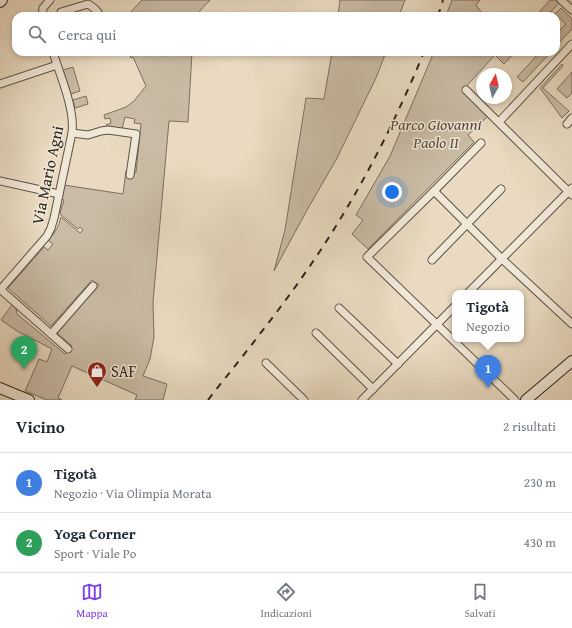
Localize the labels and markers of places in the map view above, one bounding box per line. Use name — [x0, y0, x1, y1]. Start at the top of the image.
pin: 2 — [11, 336, 37, 369]
pin: 1 — [475, 355, 501, 388]
place label: SAF — [111, 359, 137, 383]
shop icon: SAF — [86, 360, 108, 388]

